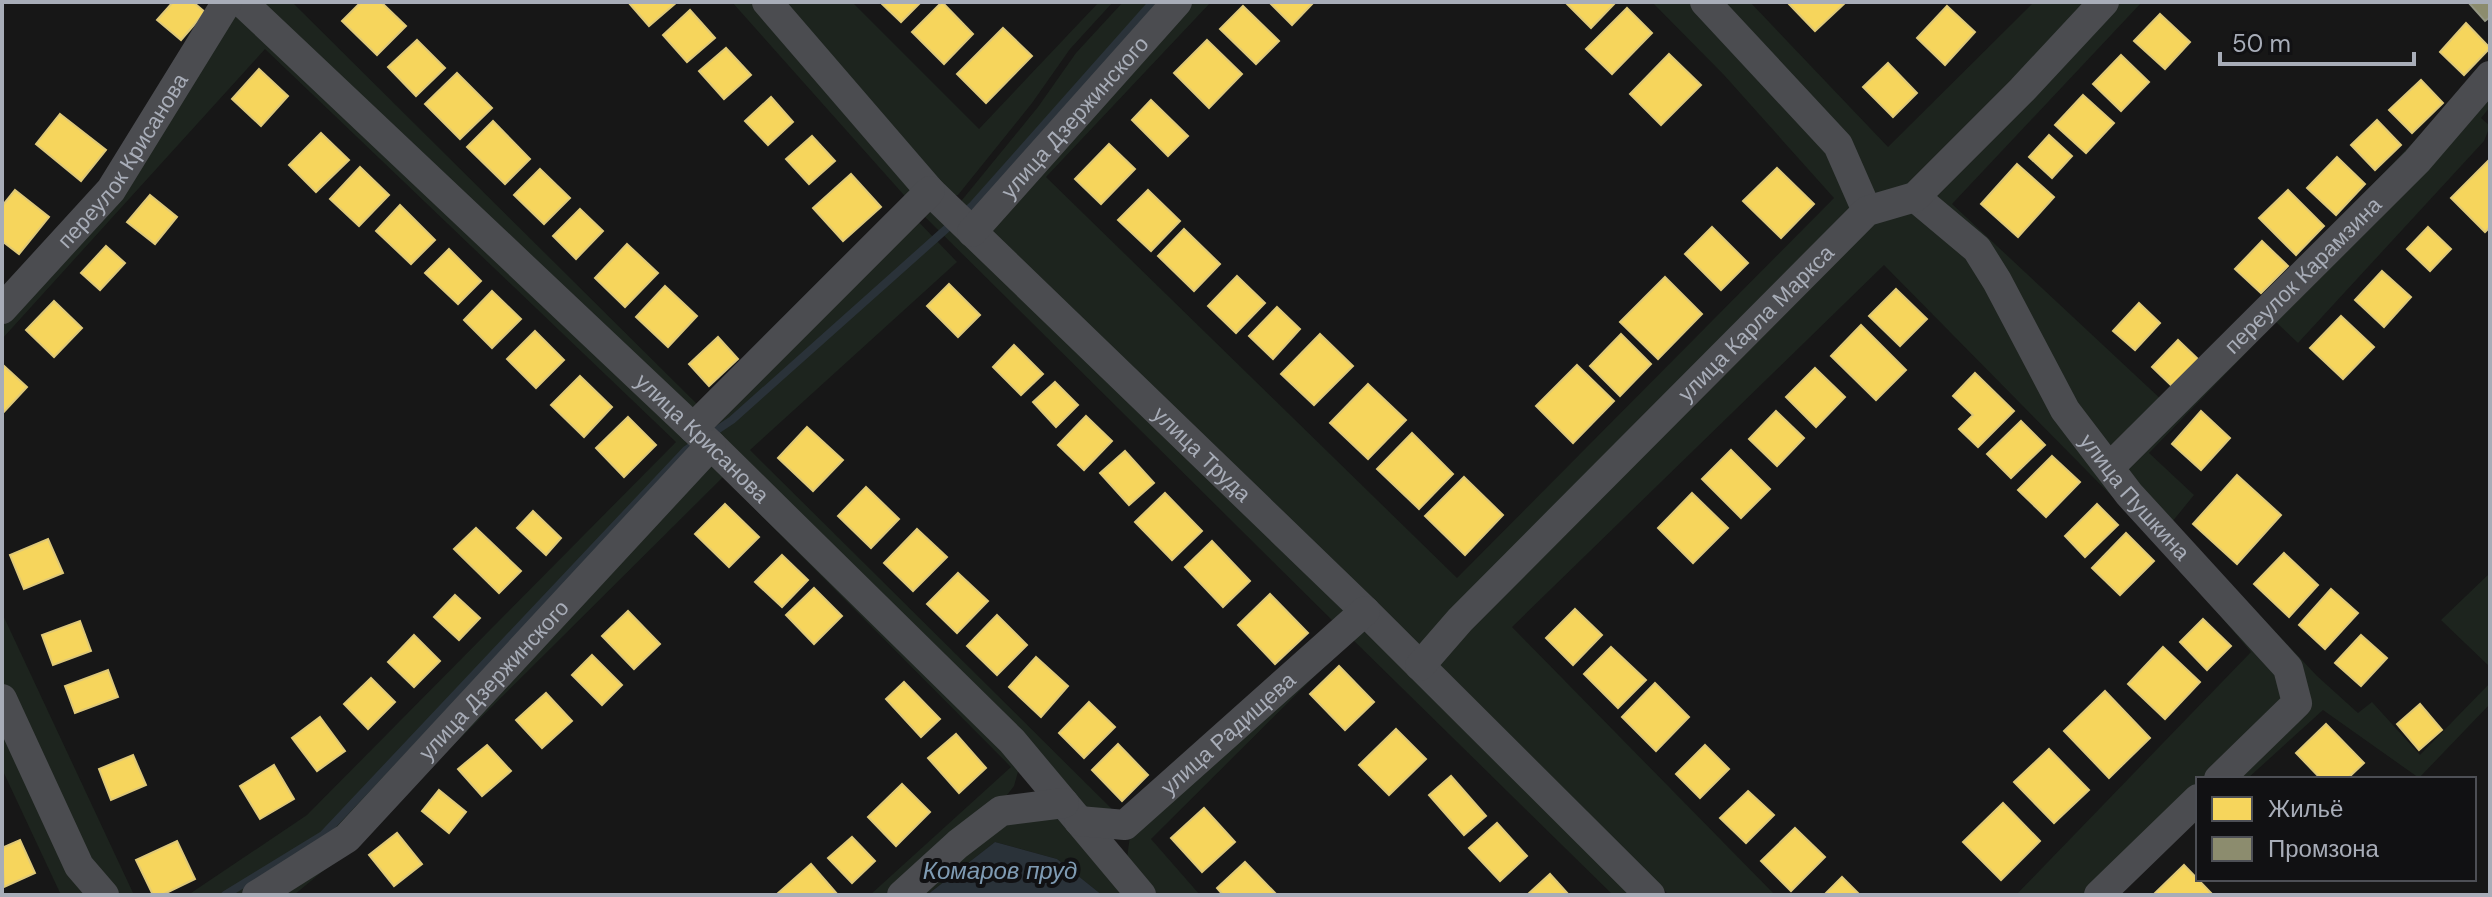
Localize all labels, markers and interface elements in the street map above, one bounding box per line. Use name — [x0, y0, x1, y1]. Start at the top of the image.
scale bar — [2220, 16, 2414, 66]
text: 50 m — [2232, 28, 2291, 59]
street label: улица Дзержинского — [994, 30, 1155, 204]
street label: переулок Крисанова — [51, 67, 195, 254]
street label: переулок Карамзина — [2218, 190, 2388, 360]
street label: улица Карла Маркса — [1671, 238, 1840, 408]
street label: улица Крисанова — [629, 367, 776, 509]
street label: улица Труда — [1147, 400, 1258, 509]
street label: улица Пушкина — [2073, 427, 2197, 567]
street label: улица Дзержинского — [412, 594, 575, 766]
street label: улица Радищева — [1154, 665, 1302, 801]
legend — [2196, 777, 2476, 881]
text: Жильё — [2268, 793, 2343, 824]
text: Промзона — [2268, 833, 2380, 864]
water label: Комаров пруд — [923, 855, 1077, 886]

